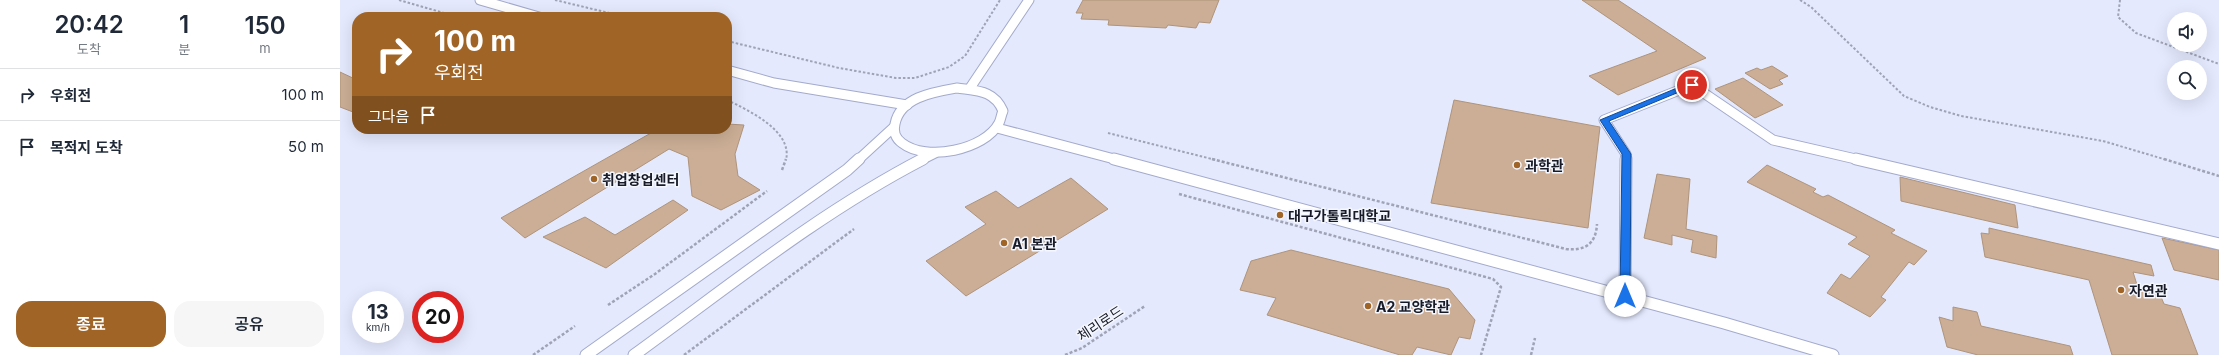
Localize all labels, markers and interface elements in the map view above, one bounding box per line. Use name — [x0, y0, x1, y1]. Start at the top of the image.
text: 20:42 — [54, 10, 124, 39]
text: 1 — [179, 10, 189, 39]
text: 150 — [245, 11, 286, 40]
map controls — [2167, 12, 2207, 100]
button: sound — [2167, 12, 2207, 52]
text: 100 m — [434, 24, 516, 58]
icon: right — [368, 28, 420, 80]
text: m — [259, 40, 271, 56]
text: 도착 — [77, 41, 101, 57]
text: 분 — [178, 41, 190, 57]
button: search — [2167, 60, 2207, 100]
text: 우회전 — [434, 62, 484, 83]
pin — [1675, 68, 1709, 102]
icon: arrive — [1681, 74, 1703, 96]
icon: right — [16, 84, 38, 106]
text: 100 m — [282, 85, 324, 104]
text: 우회전 — [50, 86, 91, 105]
icon: arrive — [417, 104, 439, 126]
text: 그다음 — [368, 107, 409, 126]
icon: arrive — [16, 136, 38, 158]
text: 50 m — [288, 137, 324, 156]
text: 목적지 도착 — [50, 138, 123, 157]
place label: 과학관 — [1525, 157, 1564, 174]
marker: 과학관 — [1512, 160, 1522, 170]
place label: 취업창업센터 — [602, 171, 679, 188]
marker: 취업창업센터 — [589, 174, 599, 184]
place label: 대구가톨릭대학교 — [1288, 207, 1391, 224]
marker: 대구가톨릭대학교 — [1275, 210, 1285, 220]
place label: A1 본관 — [1012, 235, 1057, 252]
marker: A1 본관 — [999, 238, 1009, 248]
position arrow — [1604, 275, 1646, 317]
place label: 자연관 — [2129, 282, 2168, 299]
marker: 자연관 — [2116, 285, 2126, 295]
speed limit sign: 20 — [412, 291, 464, 343]
place label: A2 교양학관 — [1376, 298, 1450, 315]
text: 13 — [367, 300, 389, 324]
button: 종료 — [16, 301, 166, 347]
button: 공유 — [174, 301, 324, 347]
marker: A2 교양학관 — [1363, 301, 1373, 311]
street label: 체리로드 — [1074, 302, 1126, 344]
text: km/h — [366, 321, 390, 333]

